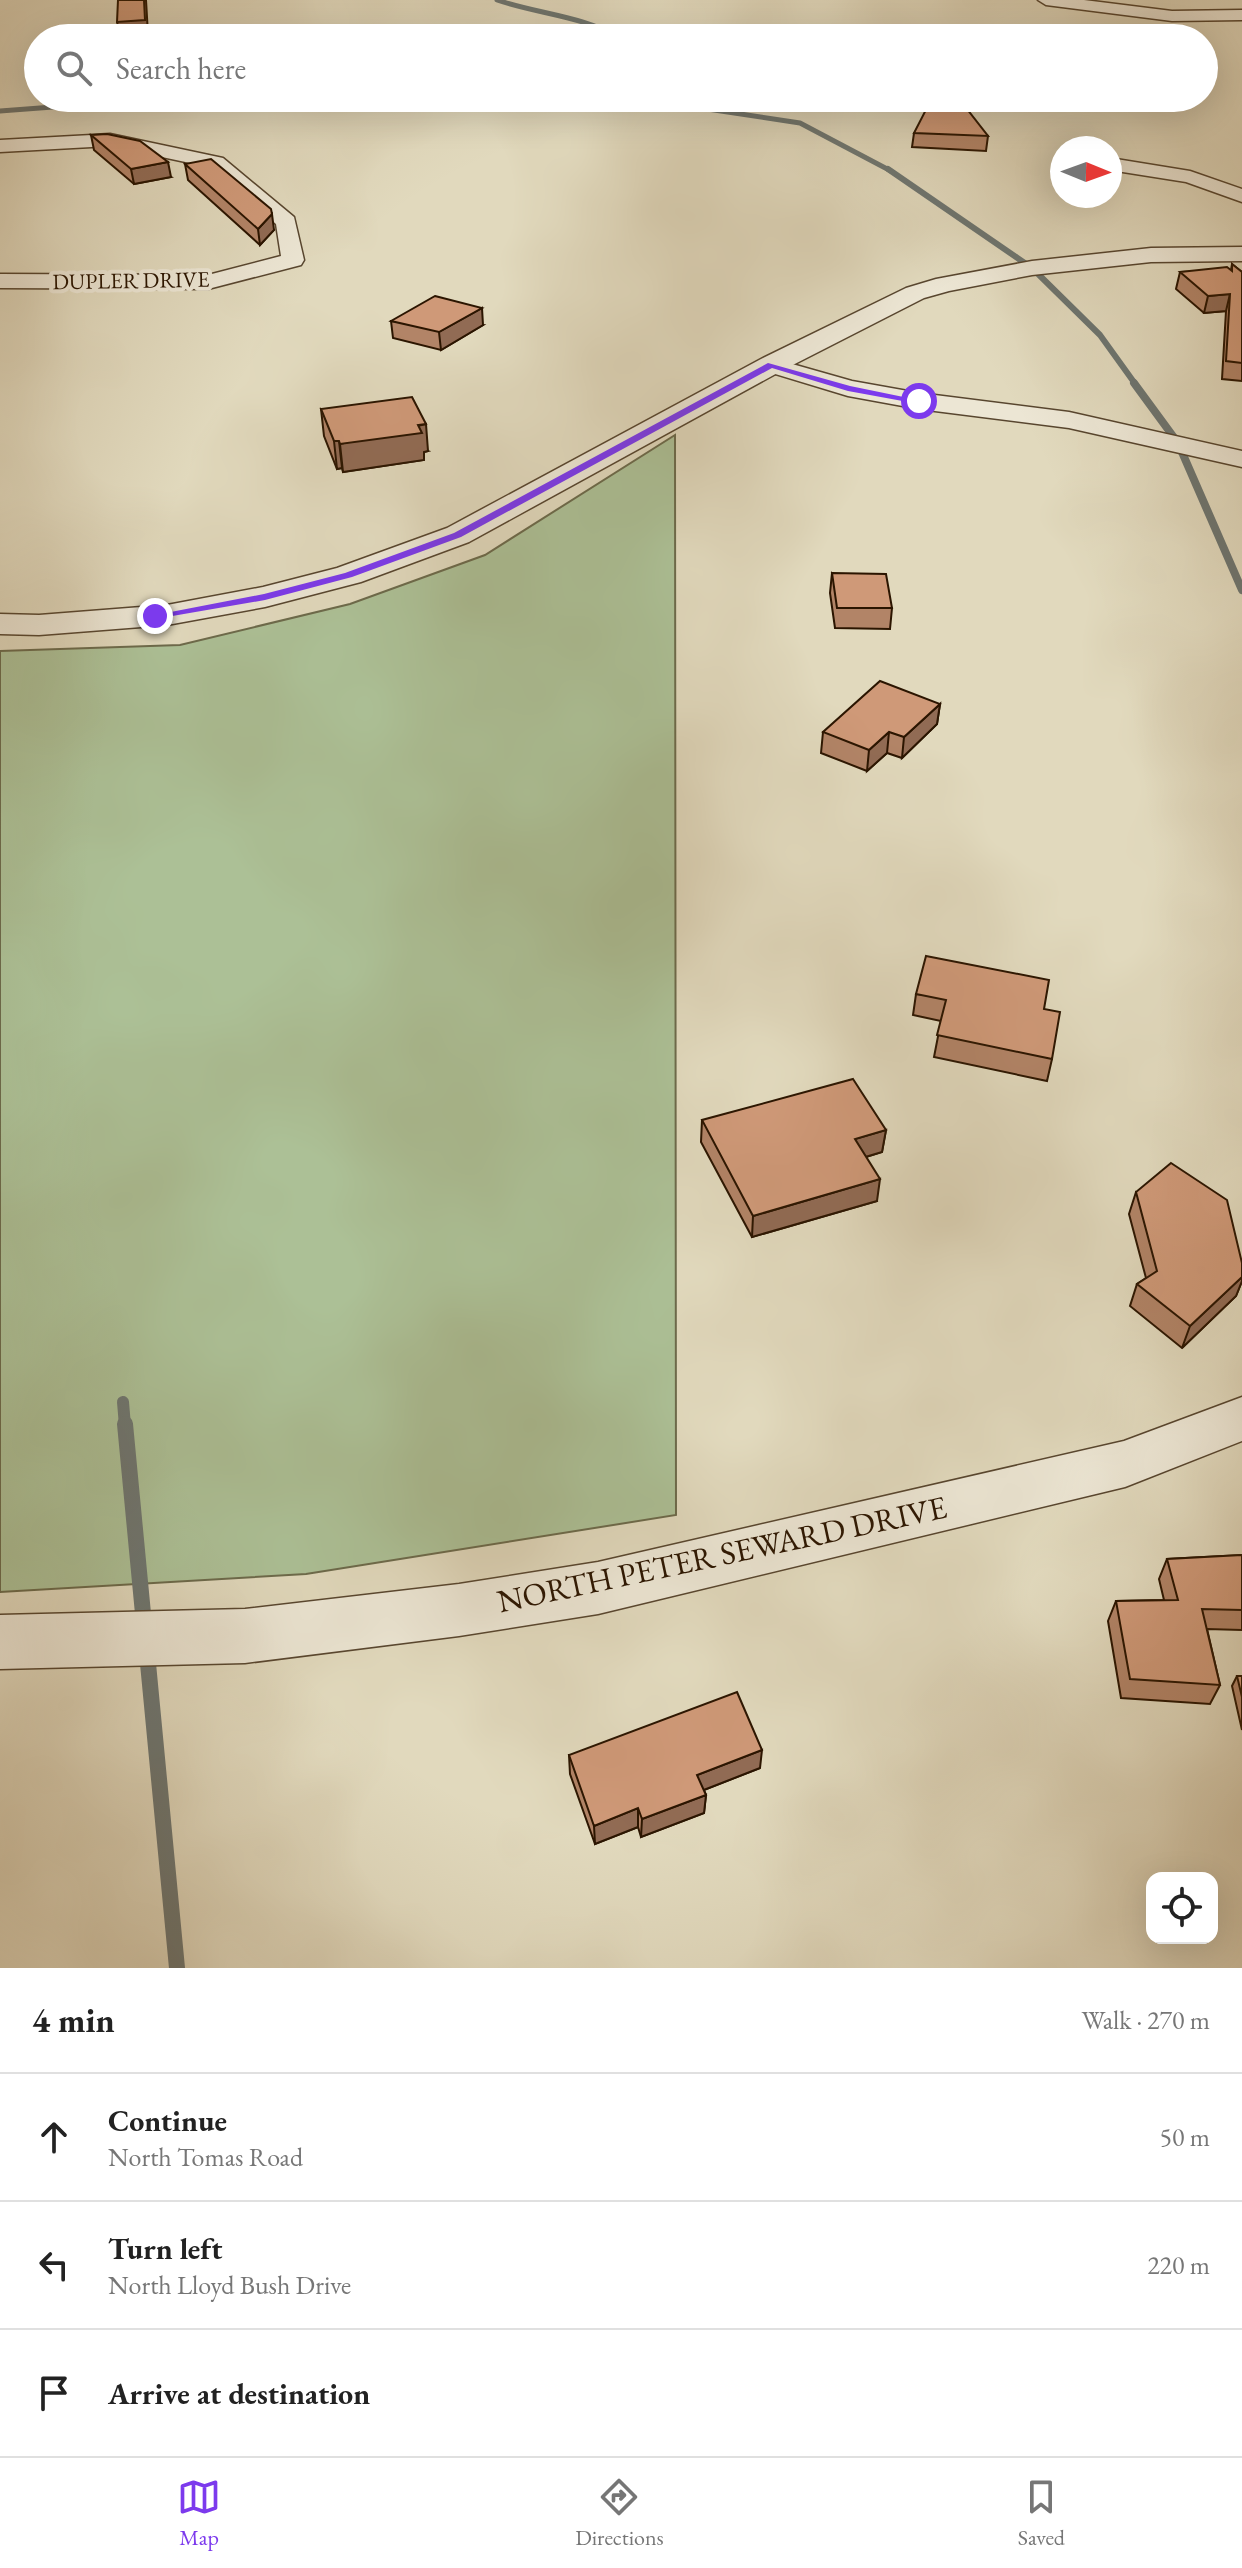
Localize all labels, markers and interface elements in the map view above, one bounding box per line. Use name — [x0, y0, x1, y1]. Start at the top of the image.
search box — [24, 24, 1218, 112]
icon: search — [52, 46, 96, 90]
text: Search here — [116, 49, 246, 88]
north arrow — [1050, 136, 1122, 208]
street label: DUPLER DRIVE — [52, 265, 210, 296]
route start — [901, 383, 937, 419]
route end — [137, 598, 173, 634]
street label: NORTH PETER SEWARD DRIVE — [493, 1486, 951, 1622]
map controls — [1146, 1872, 1218, 1944]
button: locate — [1146, 1872, 1218, 1944]
text: 4 min — [32, 1998, 115, 2042]
text: Walk · 270 m — [1082, 2003, 1210, 2037]
text: Continue — [108, 2101, 227, 2140]
icon: ahead — [32, 2115, 76, 2159]
text: 50 m — [1160, 2120, 1210, 2154]
text: North Tomas Road — [108, 2140, 303, 2174]
text: Turn left — [108, 2229, 222, 2268]
icon: left — [32, 2243, 76, 2287]
text: 220 m — [1147, 2248, 1210, 2282]
text: North Lloyd Bush Drive — [108, 2268, 351, 2302]
icon: arrive — [32, 2371, 76, 2415]
text: Arrive at destination — [108, 2374, 370, 2413]
tab: Map — [177, 2475, 221, 2552]
tab: Directions — [575, 2475, 664, 2552]
tab: Saved — [1018, 2475, 1065, 2552]

